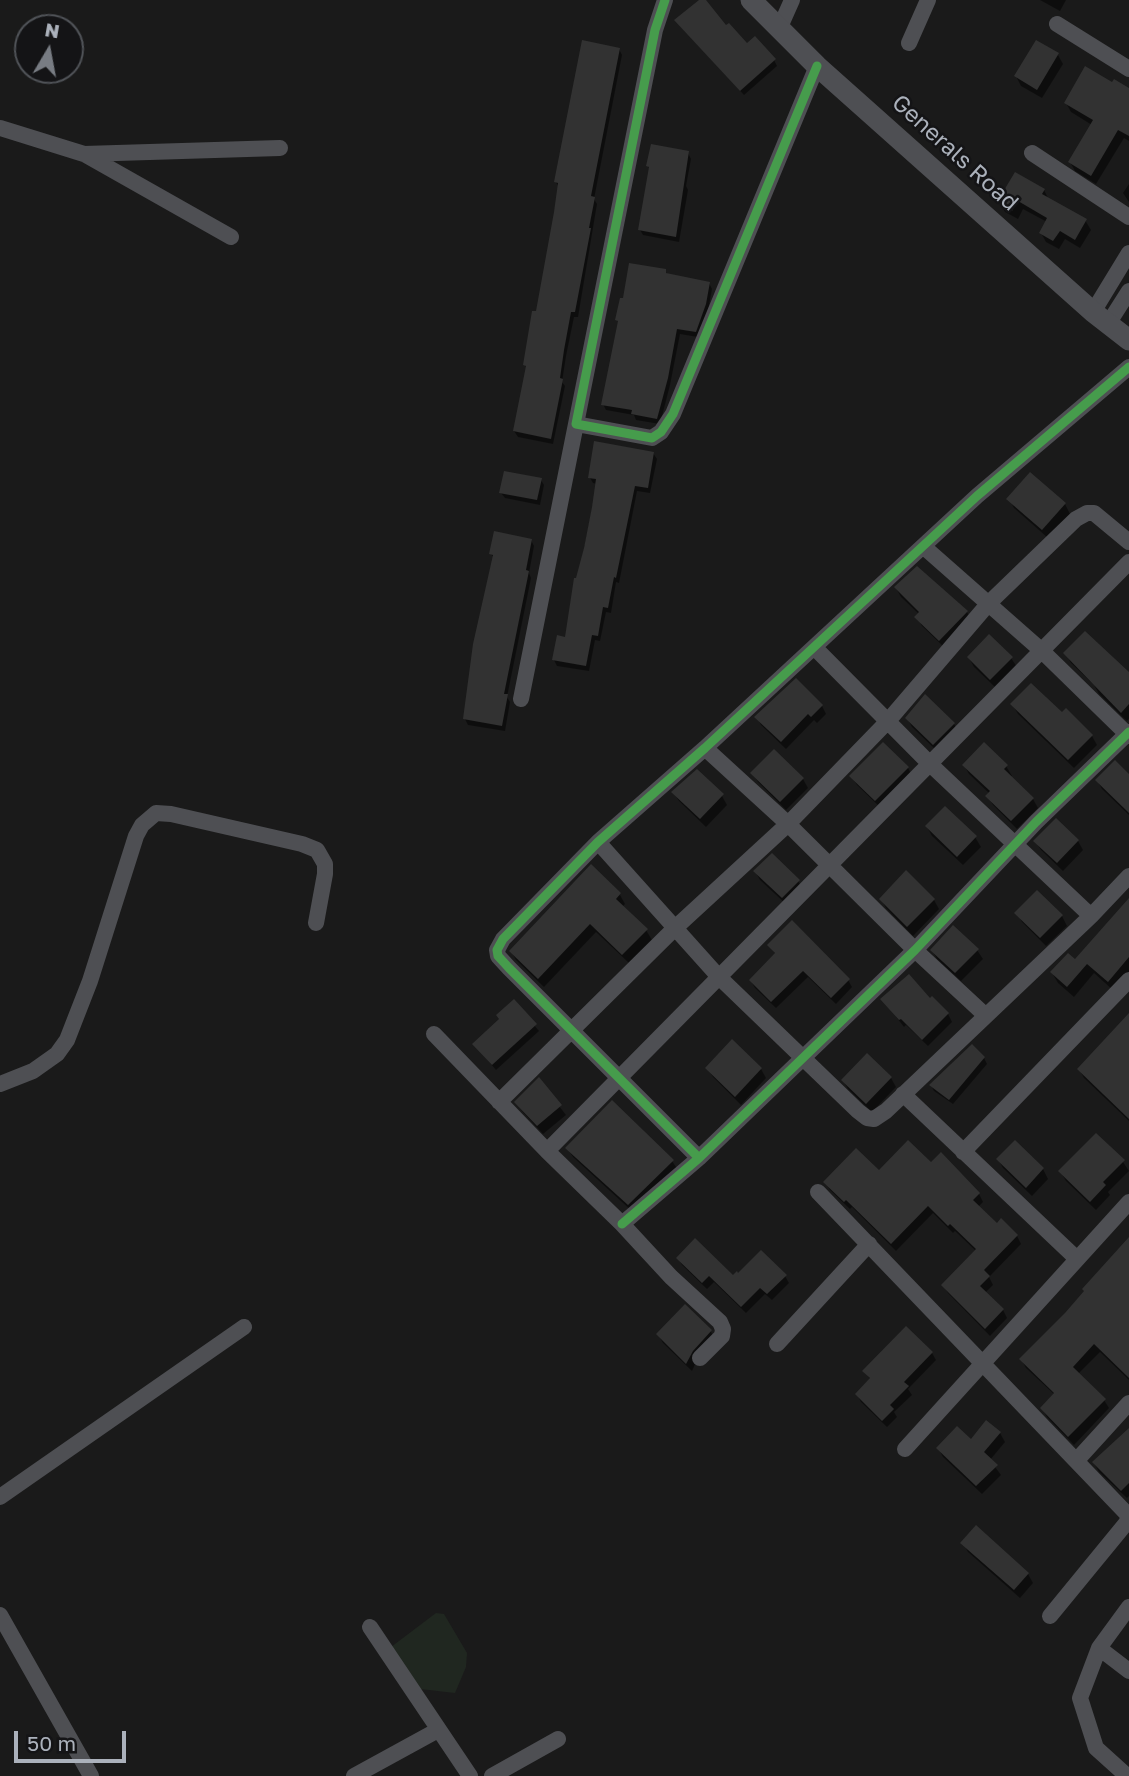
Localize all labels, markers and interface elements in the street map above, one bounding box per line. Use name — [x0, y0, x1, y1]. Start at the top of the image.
north arrow — [14, 14, 84, 84]
text: N — [43, 17, 61, 42]
street label: Generals Road — [886, 89, 1024, 217]
scale bar — [18, 1716, 130, 1760]
text: 50 m — [27, 1730, 76, 1756]

